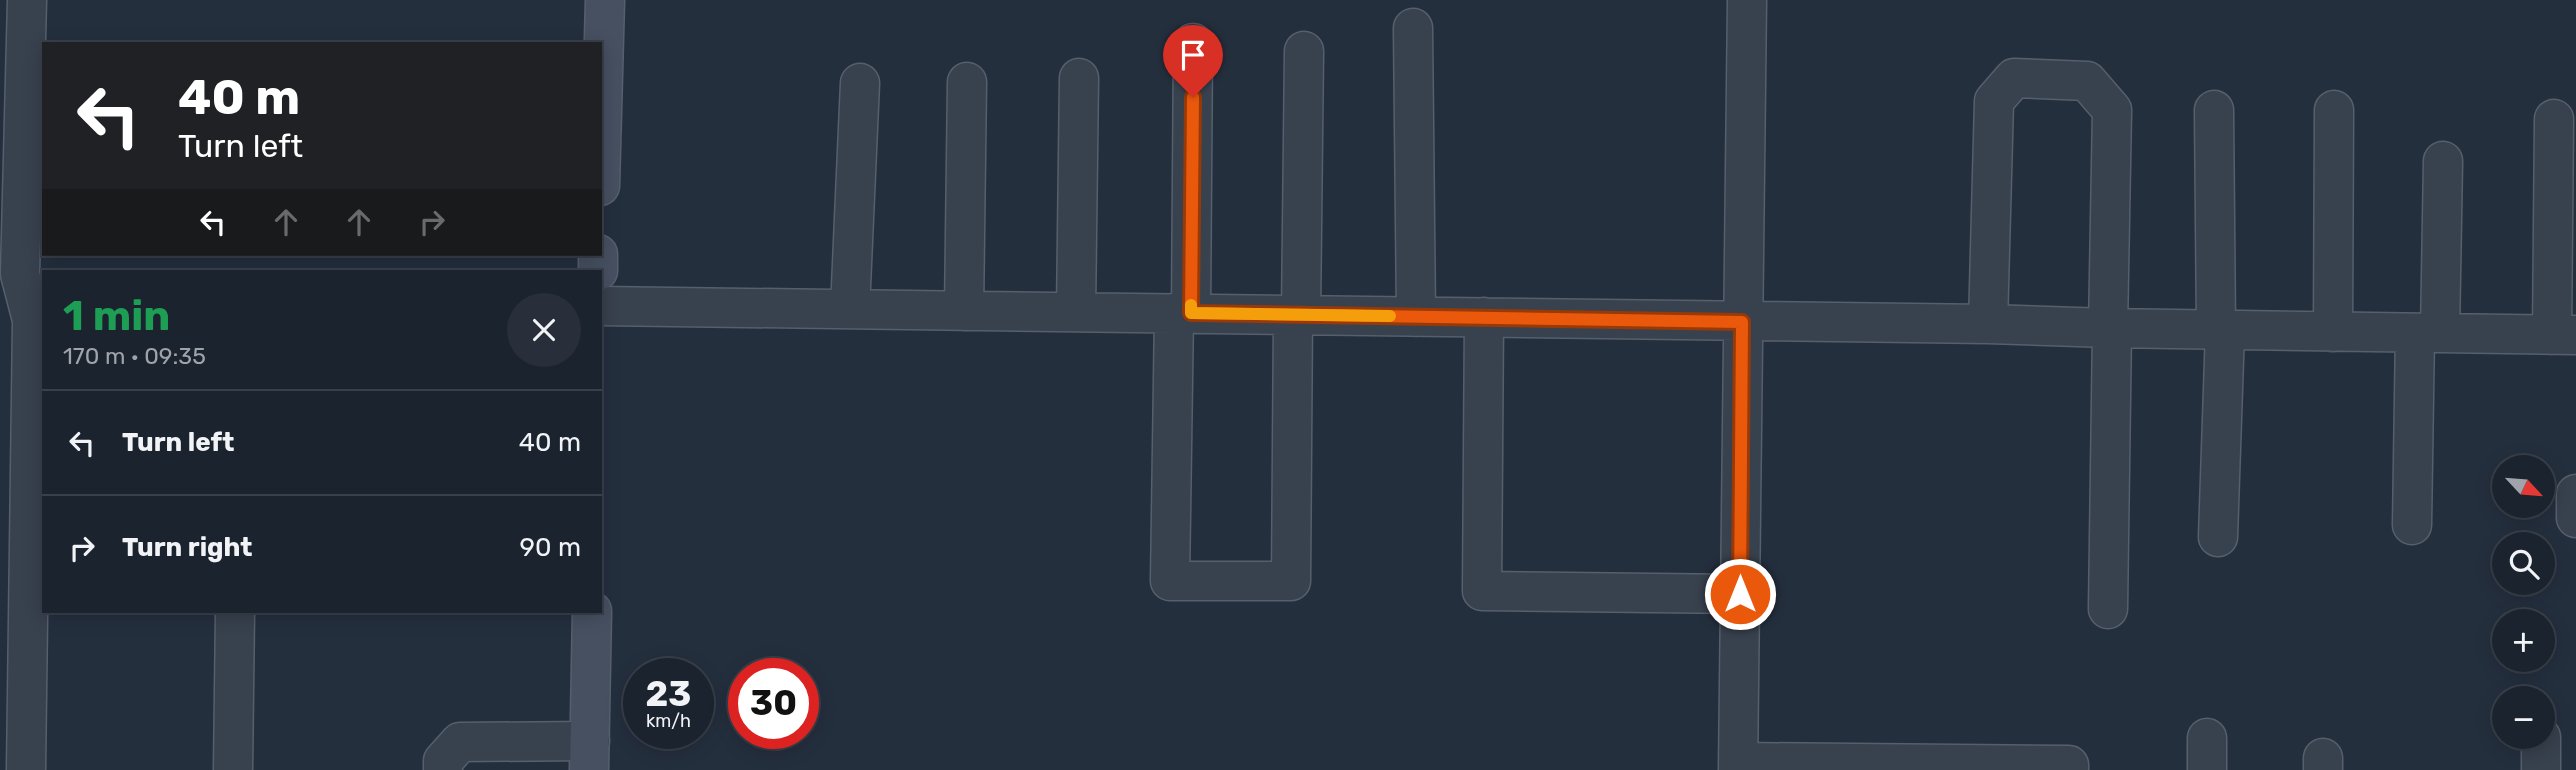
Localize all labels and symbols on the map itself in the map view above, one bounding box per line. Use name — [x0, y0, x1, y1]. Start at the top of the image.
pin — [1163, 25, 1223, 97]
north arrow — [2492, 455, 2555, 518]
position arrow — [1703, 557, 1777, 631]
speed limit sign: 30 — [728, 658, 819, 749]

